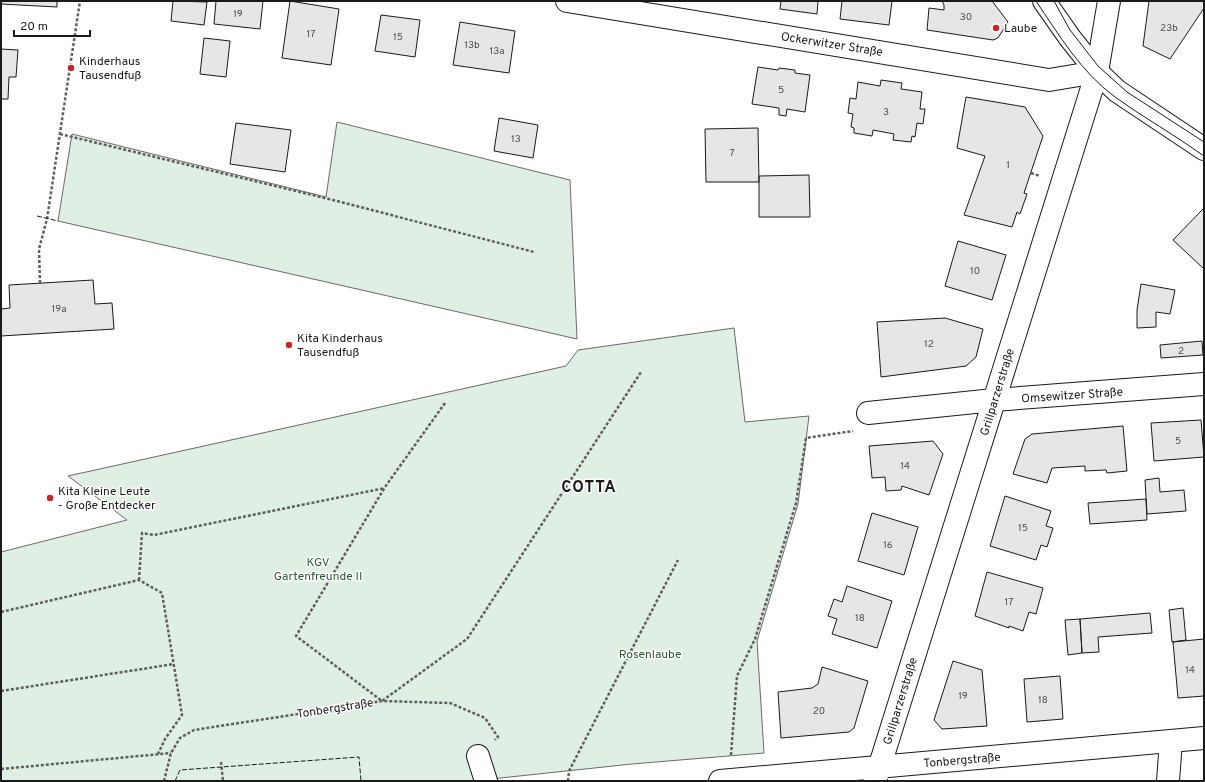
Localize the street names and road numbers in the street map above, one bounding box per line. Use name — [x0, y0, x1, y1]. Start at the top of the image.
street label: Ockerwitzer Straße — [780, 29, 884, 61]
street label: Grillparzerstraße — [977, 347, 1019, 438]
street label: Omsewitzer Straße — [1021, 384, 1123, 408]
street label: Grillparzerstraße — [880, 656, 922, 747]
street label: Tonbergstraße — [296, 695, 375, 723]
street label: Tonbergstraße — [923, 750, 1001, 772]

